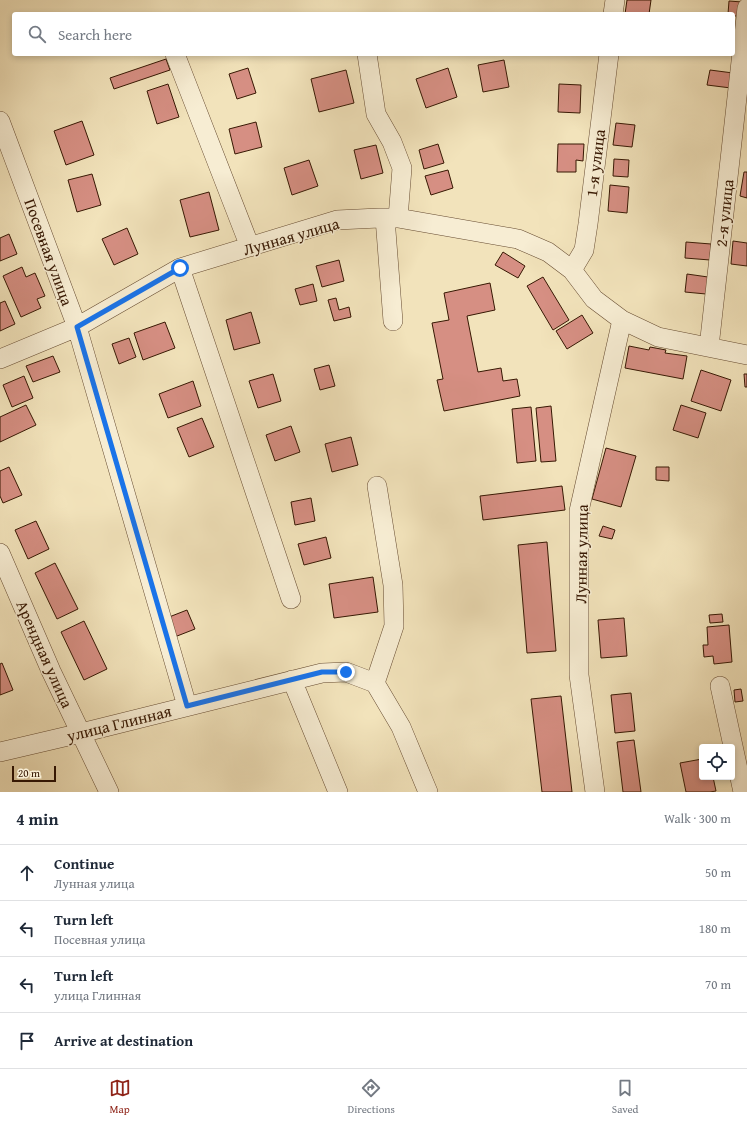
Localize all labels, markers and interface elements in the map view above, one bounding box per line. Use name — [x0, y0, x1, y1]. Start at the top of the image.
search box — [12, 12, 735, 56]
icon: search — [26, 23, 48, 45]
text: Search here — [58, 24, 132, 45]
street label: 1-я улица — [579, 127, 611, 198]
street label: 2-я улица — [709, 178, 740, 248]
street label: Посевная улица — [18, 195, 80, 309]
street label: Лунная улица — [240, 211, 342, 261]
route start — [171, 259, 189, 277]
street label: Лунная улица — [568, 504, 594, 604]
street label: Арендная улица — [11, 596, 80, 712]
route end — [337, 663, 355, 681]
street label: улица Глинная — [63, 698, 174, 748]
map controls — [699, 744, 735, 780]
button: locate — [699, 744, 735, 780]
scale bar — [12, 764, 56, 783]
text: 20 m — [18, 765, 40, 781]
text: 4 min — [16, 806, 58, 831]
text: Walk · 300 m — [664, 809, 731, 828]
text: Continue — [54, 853, 115, 874]
icon: ahead — [16, 862, 38, 884]
text: 50 m — [705, 863, 731, 882]
text: Лунная улица — [54, 874, 135, 893]
text: Turn left — [54, 909, 113, 930]
icon: left — [16, 918, 38, 940]
text: 180 m — [699, 919, 731, 938]
text: Посевная улица — [54, 930, 145, 949]
text: Turn left — [54, 965, 113, 986]
icon: left — [16, 974, 38, 996]
text: 70 m — [705, 975, 731, 994]
text: улица Глинная — [54, 986, 141, 1005]
icon: arrive — [16, 1030, 38, 1052]
text: Arrive at destination — [54, 1030, 193, 1051]
tab: Map — [109, 1077, 131, 1117]
tab: Directions — [348, 1077, 395, 1117]
tab: Saved — [612, 1077, 638, 1117]

